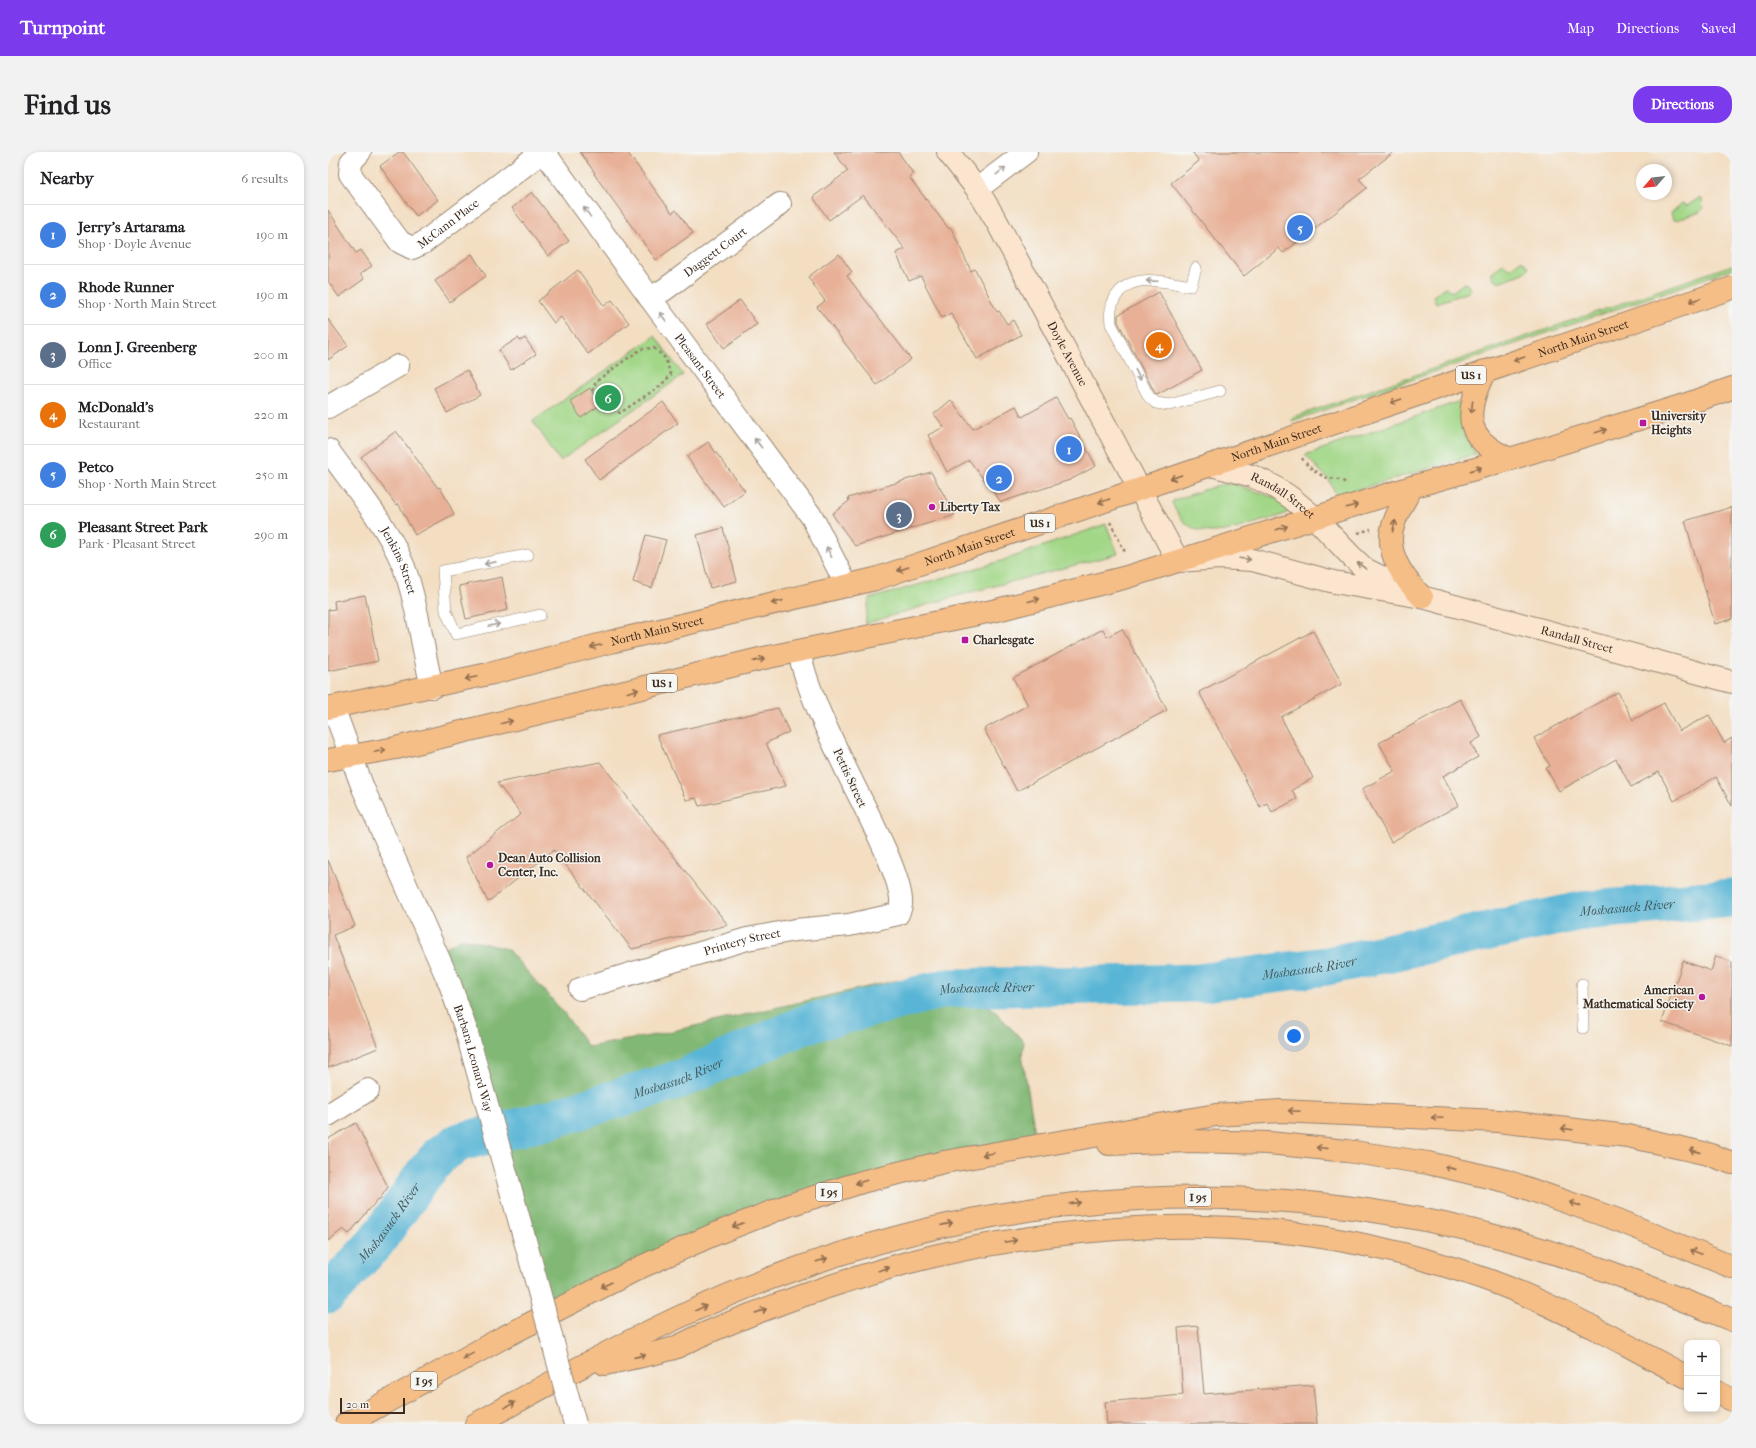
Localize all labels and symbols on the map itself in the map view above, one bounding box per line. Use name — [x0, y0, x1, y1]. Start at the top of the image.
north arrow — [1636, 164, 1672, 200]
one-way arrow — [996, 166, 1007, 175]
street label: McCann Place — [415, 196, 482, 252]
one-way arrow — [583, 206, 591, 217]
pin: 5 — [1287, 213, 1313, 243]
street label: Daggett Court — [681, 224, 750, 280]
one-way arrow — [1146, 277, 1159, 285]
one-way arrow — [1689, 297, 1702, 304]
one-way arrow — [659, 311, 668, 322]
street label: North Main Street — [1536, 316, 1631, 360]
street label: Doyle Avenue — [1044, 319, 1090, 389]
pin: 4 — [1146, 330, 1172, 360]
street label: Pleasant Street — [672, 331, 729, 402]
one-way arrow — [1513, 356, 1525, 364]
road number: US 1 — [1456, 366, 1486, 384]
one-way arrow — [1135, 369, 1142, 381]
pin: 6 — [595, 383, 621, 413]
one-way arrow — [1390, 398, 1402, 406]
one-way arrow — [1468, 400, 1475, 413]
place label: University Heights — [1650, 409, 1707, 438]
marker: University Heights — [1638, 418, 1648, 428]
street label: North Main Street — [1229, 421, 1324, 465]
one-way arrow — [1594, 427, 1607, 434]
pin: 1 — [1056, 434, 1082, 464]
one-way arrow — [754, 438, 762, 449]
pin: 2 — [986, 463, 1012, 493]
one-way arrow — [1469, 465, 1482, 472]
street label: Randall Street — [1248, 469, 1318, 522]
one-way arrow — [1170, 474, 1183, 481]
one-way arrow — [1098, 498, 1110, 506]
pin: 3 — [886, 500, 912, 530]
place label: Liberty Tax — [940, 500, 1001, 515]
one-way arrow — [1345, 501, 1357, 509]
marker: Liberty Tax — [927, 502, 937, 512]
road number: US 1 — [1025, 514, 1055, 532]
one-way arrow — [1391, 520, 1398, 533]
street label: Jenkins Street — [377, 523, 419, 597]
one-way arrow — [1276, 524, 1289, 531]
street label: North Main Street — [922, 525, 1018, 569]
one-way arrow — [825, 546, 832, 558]
one-way arrow — [1238, 556, 1251, 563]
one-way arrow — [484, 559, 497, 567]
one-way arrow — [1357, 562, 1368, 571]
one-way arrow — [897, 566, 909, 574]
one-way arrow — [1028, 596, 1041, 604]
one-way arrow — [771, 599, 784, 607]
street label: North Main Street — [609, 613, 706, 649]
one-way arrow — [487, 621, 500, 629]
street label: Randall Street — [1539, 623, 1615, 656]
place label: Charlesgate — [973, 633, 1034, 648]
marker: Charlesgate — [960, 635, 970, 645]
one-way arrow — [590, 643, 603, 650]
one-way arrow — [753, 655, 766, 663]
road number: US 1 — [647, 674, 677, 692]
one-way arrow — [464, 675, 477, 683]
one-way arrow — [626, 686, 639, 694]
one-way arrow — [500, 717, 513, 725]
street label: Pettis Street — [830, 746, 870, 810]
one-way arrow — [373, 747, 386, 755]
place label: Dean Auto Collision Center, Inc. — [498, 851, 602, 879]
marker: Dean Auto Collision Center, Inc. — [485, 860, 495, 870]
water label: Moshassuck River — [1578, 896, 1676, 919]
street label: Printery Street — [702, 926, 782, 959]
water label: Moshassuck River — [1260, 953, 1359, 983]
water label: Moshassuck River — [936, 979, 1035, 998]
place label: American Mathematical Society — [1582, 983, 1695, 1012]
marker: American Mathematical Society — [1697, 992, 1707, 1002]
street label: Barbara Leonard Way — [451, 1003, 496, 1115]
your location — [1284, 1026, 1304, 1046]
water label: Moshassuck River — [630, 1054, 726, 1102]
one-way arrow — [1288, 1108, 1301, 1115]
one-way arrow — [1431, 1115, 1444, 1122]
one-way arrow — [1561, 1125, 1574, 1133]
one-way arrow — [1316, 1145, 1329, 1152]
one-way arrow — [1689, 1147, 1702, 1155]
one-way arrow — [982, 1150, 995, 1158]
one-way arrow — [1444, 1164, 1457, 1172]
water label: Moshassuck River — [354, 1179, 424, 1266]
one-way arrow — [855, 1179, 868, 1186]
road number: I 95 — [816, 1183, 842, 1201]
road number: I 95 — [1185, 1188, 1211, 1206]
one-way arrow — [1068, 1200, 1081, 1207]
one-way arrow — [1569, 1200, 1581, 1208]
one-way arrow — [940, 1220, 953, 1228]
one-way arrow — [732, 1221, 744, 1229]
one-way arrow — [1004, 1237, 1017, 1245]
one-way arrow — [1690, 1247, 1702, 1255]
one-way arrow — [815, 1255, 827, 1263]
one-way arrow — [878, 1265, 891, 1272]
one-way arrow — [600, 1282, 612, 1289]
one-way arrow — [695, 1304, 707, 1311]
one-way arrow — [755, 1306, 767, 1314]
one-way arrow — [633, 1351, 646, 1359]
one-way arrow — [462, 1353, 474, 1361]
road number: I 95 — [411, 1372, 437, 1390]
scale bar — [340, 1396, 405, 1415]
one-way arrow — [504, 1401, 516, 1409]

